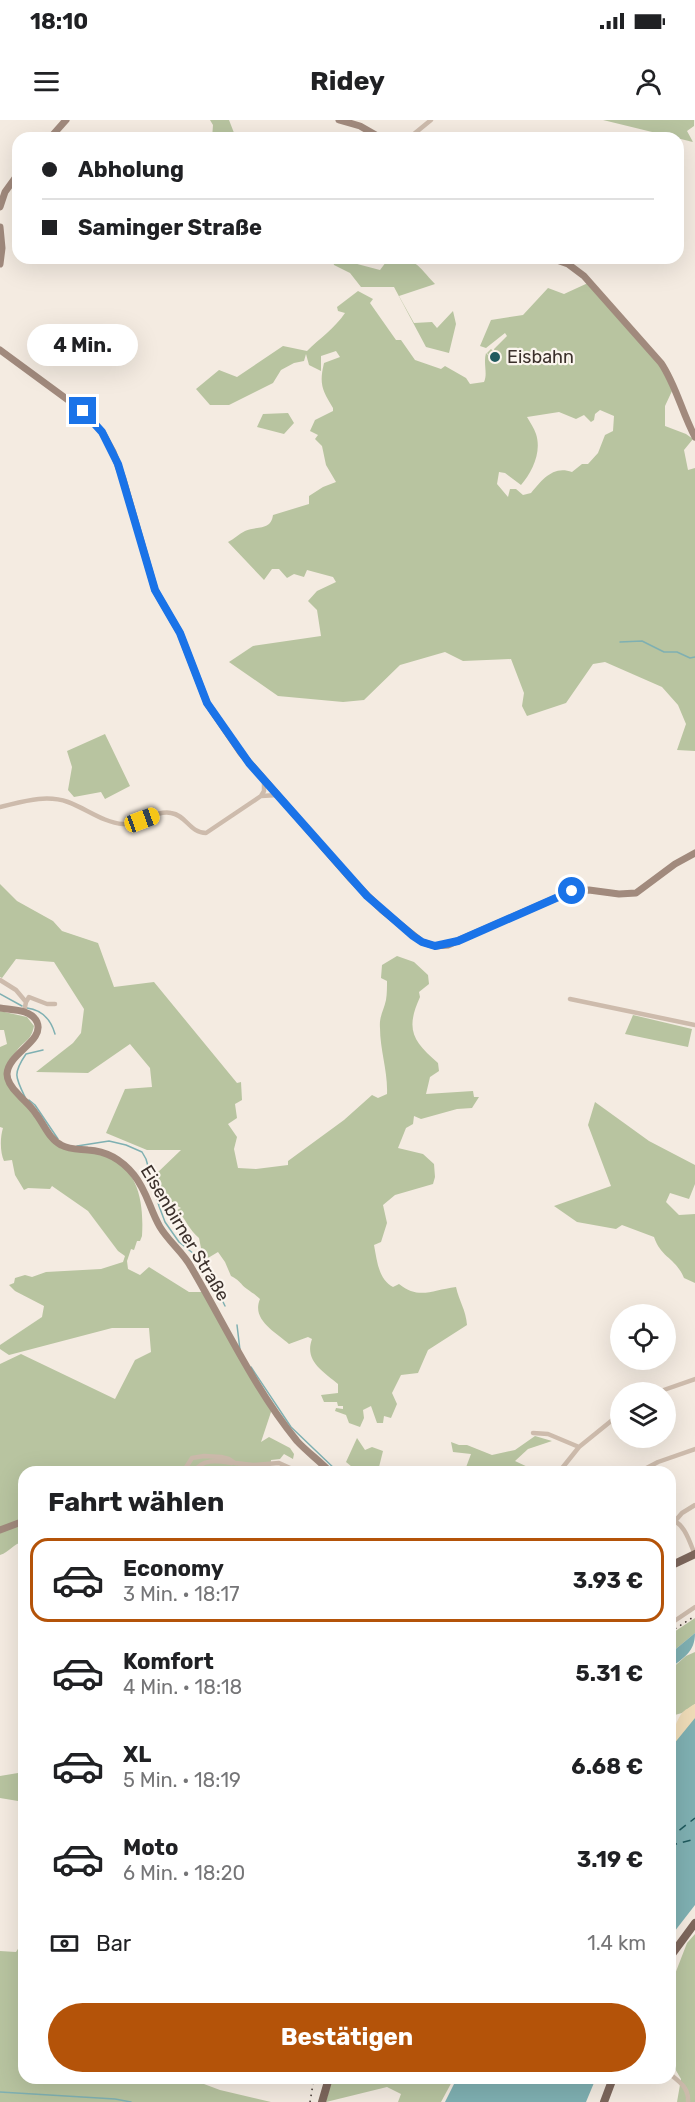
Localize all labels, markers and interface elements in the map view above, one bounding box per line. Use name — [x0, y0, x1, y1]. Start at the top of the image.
text: 18:10 — [30, 8, 88, 35]
icon: menu — [30, 65, 63, 98]
text: Ridey — [310, 65, 385, 97]
icon: person — [632, 65, 665, 98]
text: Abholung — [78, 156, 184, 183]
text: Saminger Straße — [78, 214, 262, 241]
callout: 4 Min. — [28, 324, 138, 366]
text: 4 Min. — [53, 333, 112, 357]
place label: Eisbahn — [507, 346, 574, 368]
marker: Eisbahn — [488, 350, 502, 364]
route end — [69, 397, 96, 424]
car — [122, 805, 162, 835]
route start — [558, 877, 585, 904]
street label: Eisenbirner Straße — [136, 1161, 234, 1305]
map controls — [610, 1304, 676, 1448]
button: locate — [610, 1304, 676, 1370]
button: layers — [610, 1382, 676, 1448]
text: Fahrt wählen — [48, 1486, 224, 1518]
icon: car — [51, 1553, 105, 1607]
text: Economy — [123, 1555, 224, 1582]
text: 3.93 € — [573, 1567, 643, 1594]
text: 3 Min. · 18:17 — [123, 1582, 239, 1606]
icon: car — [51, 1646, 105, 1700]
text: Komfort — [123, 1648, 214, 1675]
text: 5.31 € — [576, 1660, 643, 1687]
text: 4 Min. · 18:18 — [123, 1675, 242, 1699]
icon: car — [51, 1739, 105, 1793]
text: XL — [123, 1741, 151, 1768]
text: 6.68 € — [571, 1753, 643, 1780]
text: 5 Min. · 18:19 — [123, 1768, 241, 1792]
icon: car — [51, 1832, 105, 1886]
text: Moto — [123, 1834, 178, 1861]
text: 3.19 € — [577, 1846, 643, 1873]
text: 6 Min. · 18:20 — [123, 1861, 245, 1885]
icon: cash — [48, 1927, 81, 1960]
text: Bar — [96, 1930, 131, 1957]
text: 1.4 km — [587, 1931, 646, 1955]
button: Bestätigen — [48, 2003, 646, 2072]

